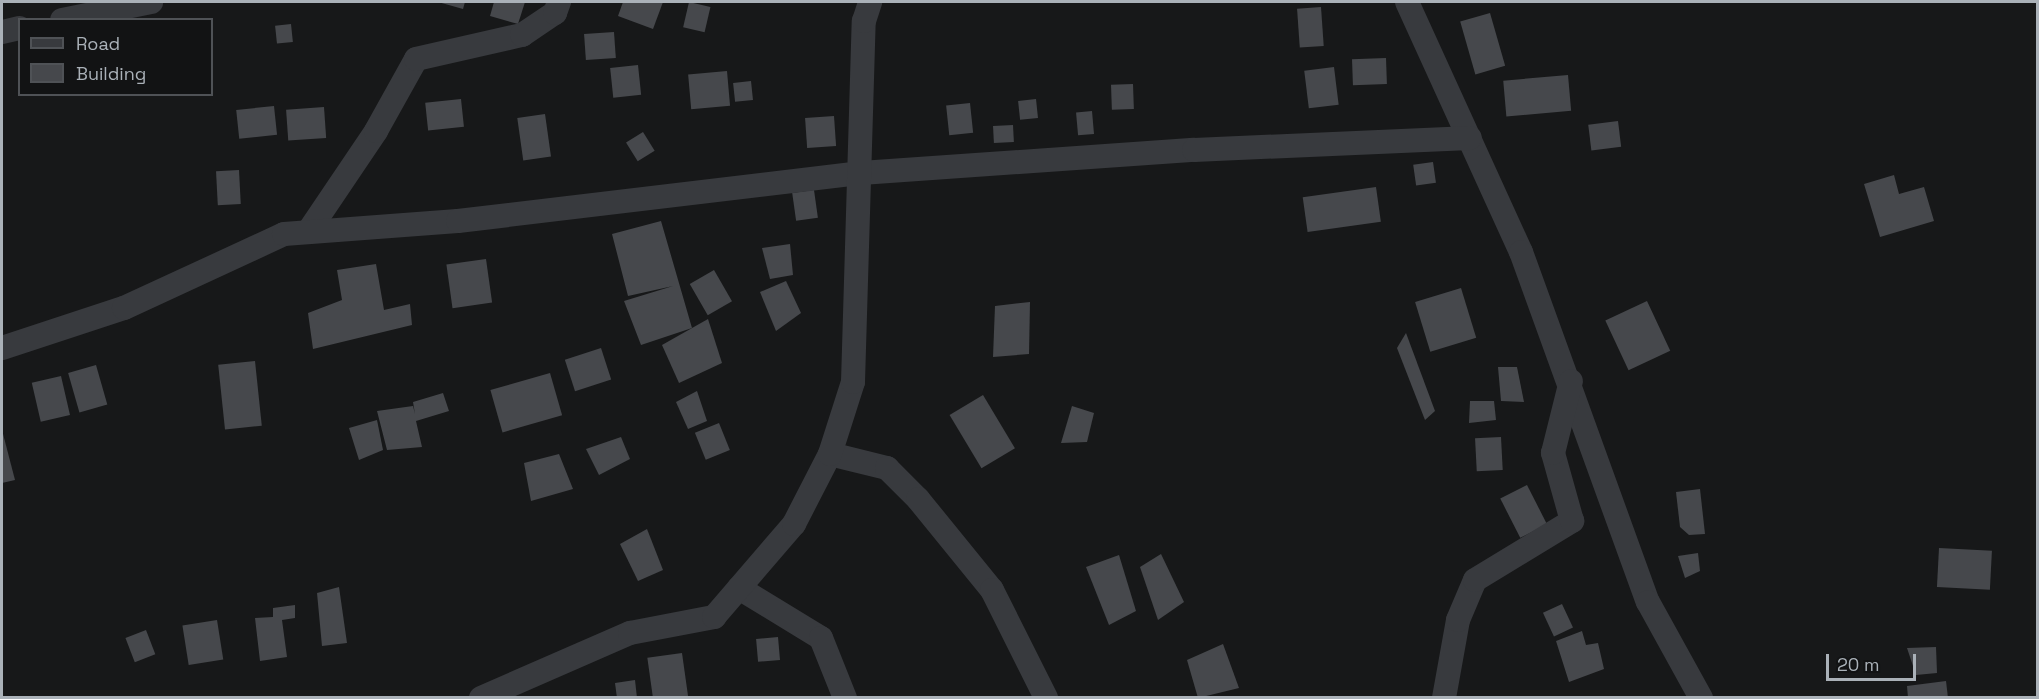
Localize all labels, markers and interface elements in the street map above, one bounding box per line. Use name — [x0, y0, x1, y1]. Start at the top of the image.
legend — [18, 18, 213, 96]
text: Road — [76, 32, 120, 55]
text: Building — [76, 62, 146, 85]
scale bar — [1829, 642, 1919, 680]
text: 20 m — [1837, 653, 1880, 676]

